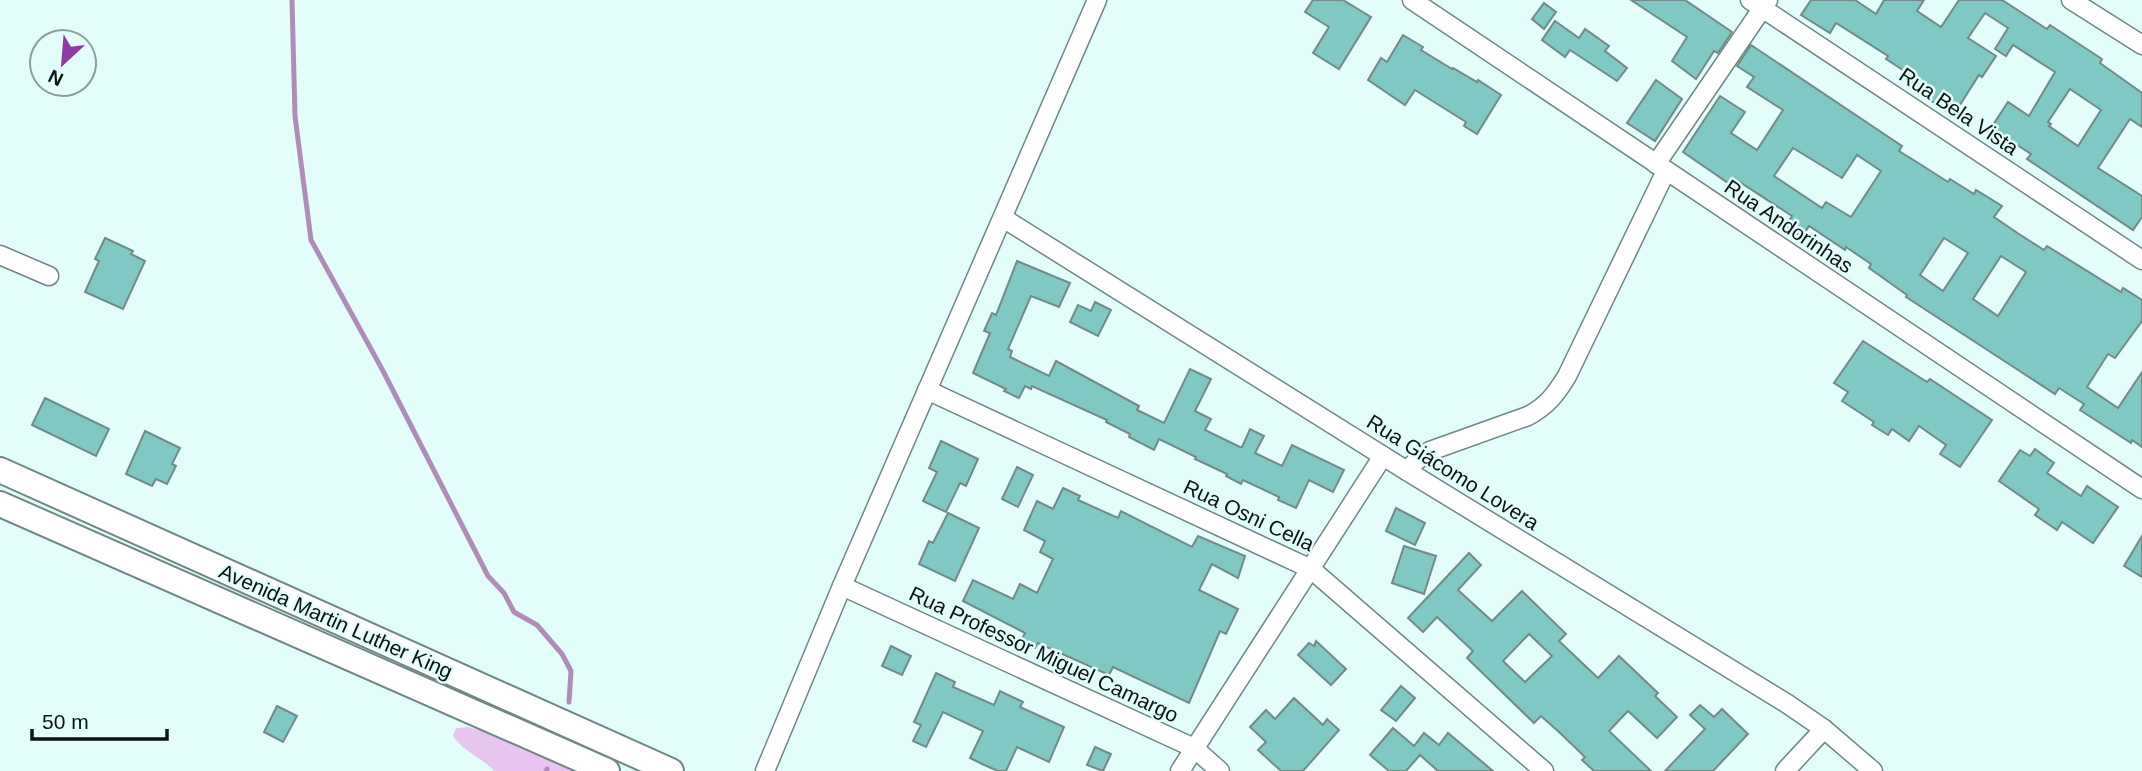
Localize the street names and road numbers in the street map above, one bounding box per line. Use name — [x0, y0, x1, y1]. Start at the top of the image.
street label: Rua Bela Vista — [1895, 63, 2023, 159]
street label: Rua Andorinhas — [1721, 175, 1857, 277]
street label: Rua Giácomo Lovera — [1363, 410, 1544, 534]
street label: Rua Osni Cella — [1180, 475, 1318, 555]
street label: Avenida Martin Luther King — [216, 559, 456, 683]
street label: Rua Professor Miguel Camargo — [906, 581, 1182, 727]

